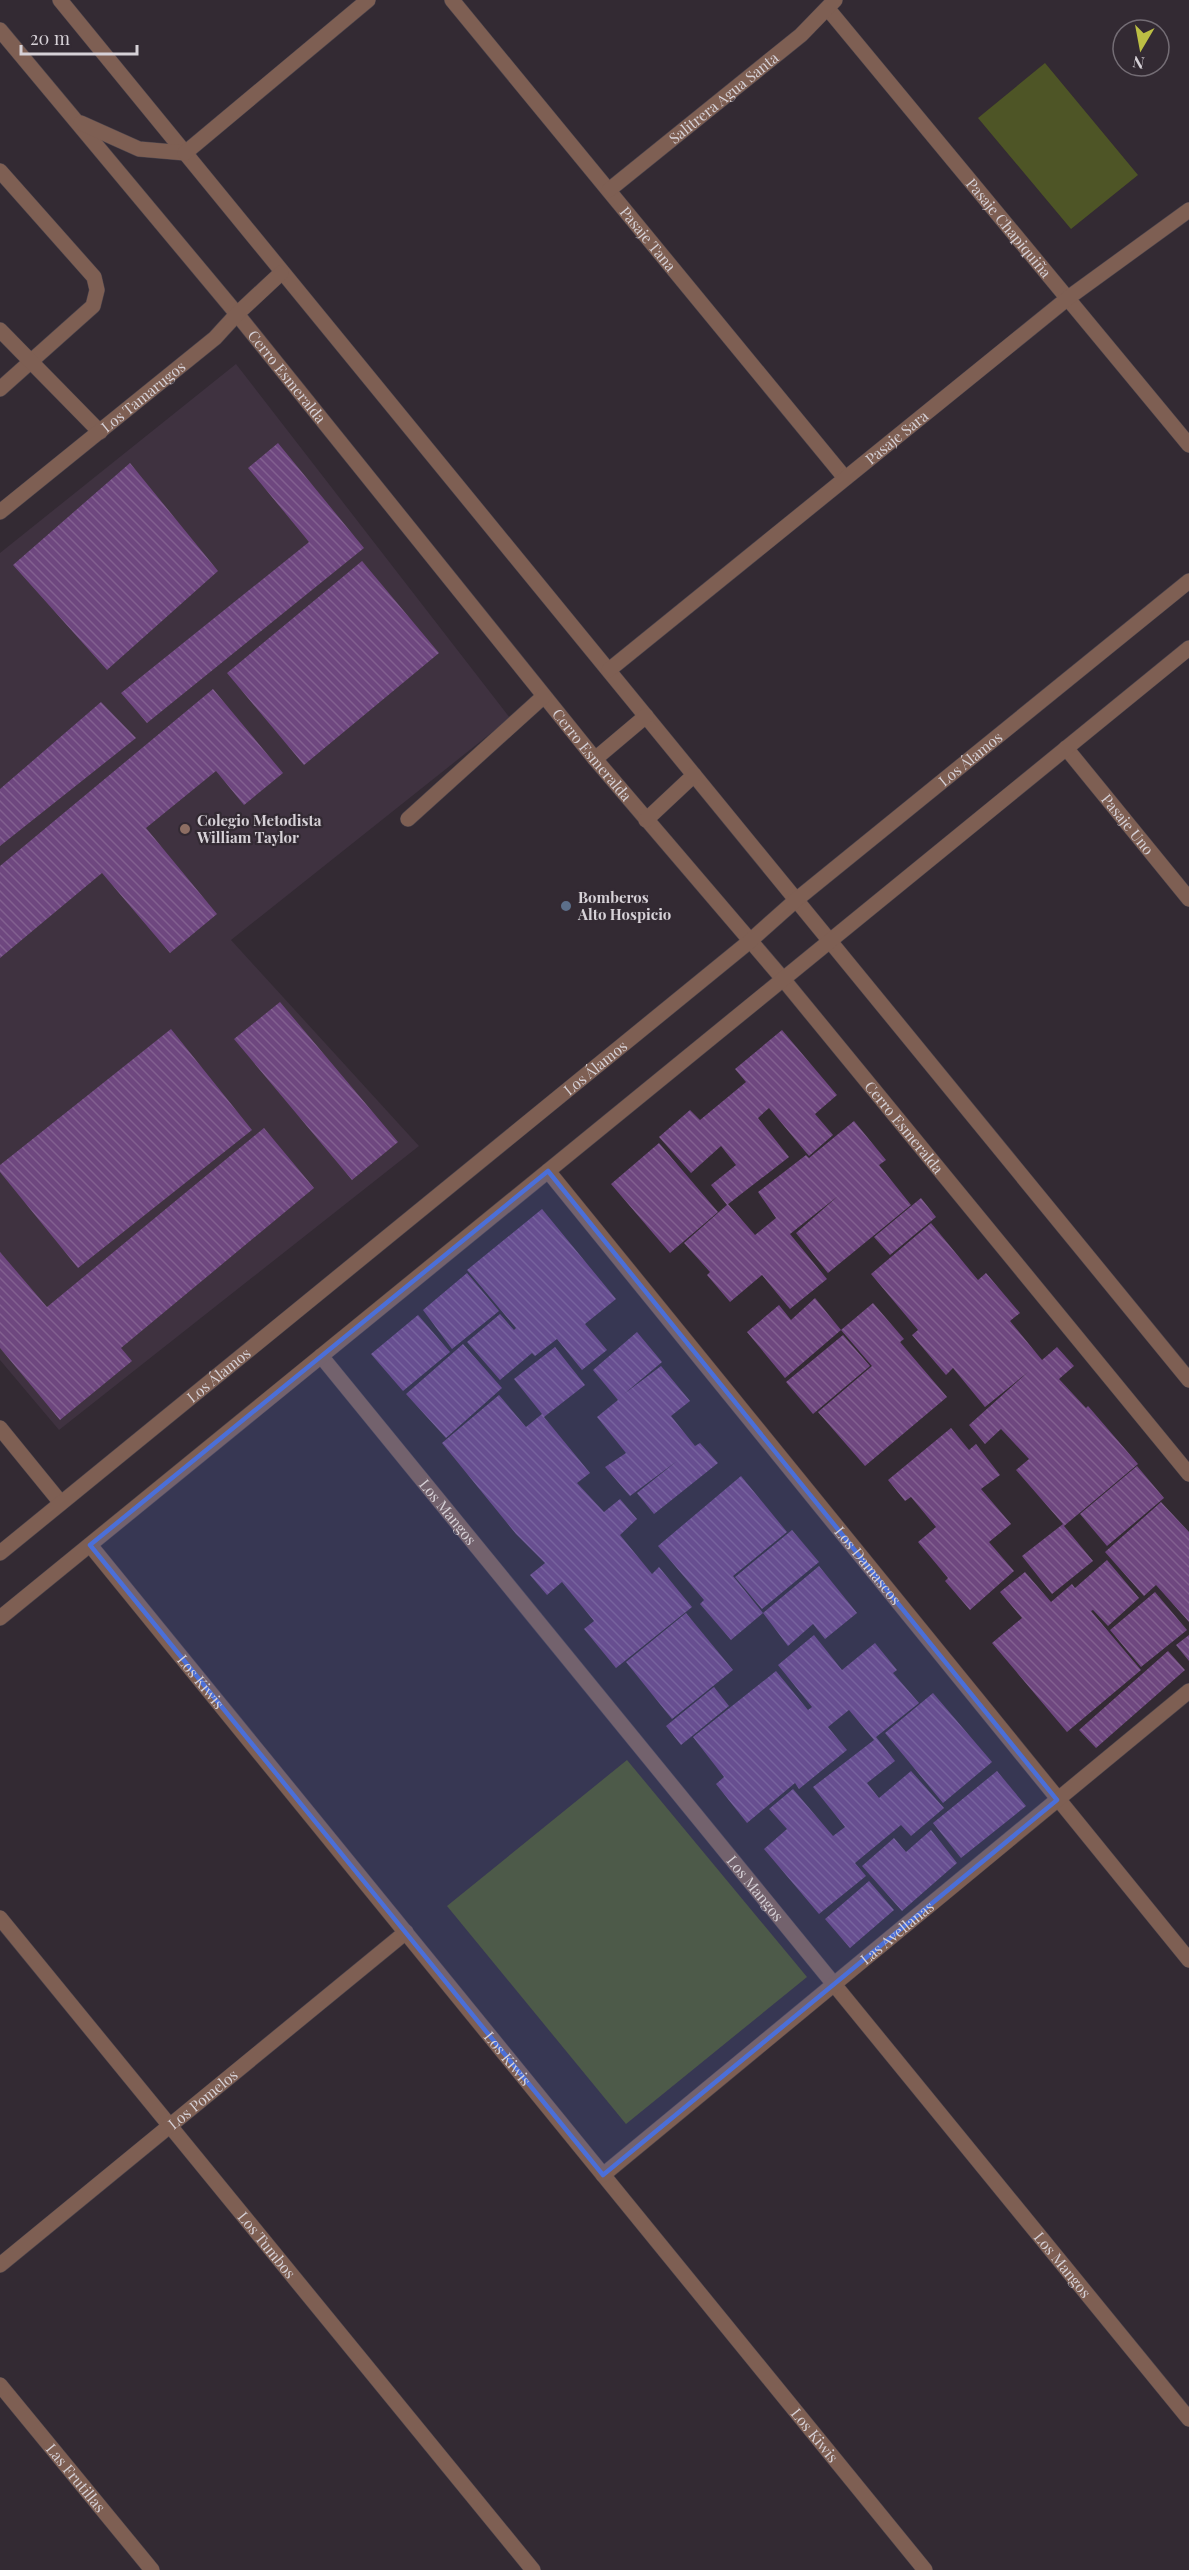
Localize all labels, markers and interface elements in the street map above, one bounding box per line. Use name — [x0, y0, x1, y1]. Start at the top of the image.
scale bar — [21, 18, 136, 56]
north arrow — [1111, 18, 1171, 78]
text: 20 m — [30, 26, 70, 50]
street label: Salitrera Agua Santa — [664, 47, 783, 148]
text: N — [1130, 52, 1146, 75]
street label: Pasaje Chapiquiña — [962, 174, 1057, 282]
street label: Pasaje Tana — [616, 202, 681, 276]
street label: Cerro Esmeralda — [244, 326, 331, 428]
street label: Los Tamarugos — [97, 356, 189, 436]
street label: Pasaje Sara — [861, 405, 932, 469]
street label: Cerro Esmeralda — [548, 704, 637, 806]
street label: Los Álamos — [934, 727, 1006, 790]
street label: Pasaje Uno — [1097, 789, 1159, 859]
place label: Colegio Metodista William Taylor — [196, 810, 322, 847]
marker: Colegio Metodista William Taylor — [178, 822, 192, 836]
place label: Bomberos Alto Hospicio — [577, 887, 671, 924]
marker: Bomberos Alto Hospicio — [559, 899, 573, 913]
street label: Los Álamos — [559, 1036, 631, 1099]
street label: Cerro Esmeralda — [861, 1077, 949, 1178]
street label: Los Álamos — [183, 1343, 254, 1407]
street label: Los Mangos — [415, 1475, 481, 1549]
street label: Los Damascos — [830, 1522, 906, 1609]
street label: Los Kiwis — [173, 1650, 229, 1713]
street label: Los Mangos — [723, 1851, 788, 1925]
street label: Las Avellanas — [856, 1896, 938, 1969]
street label: Los Kiwis — [480, 2027, 536, 2090]
street label: Los Pomelos — [164, 2064, 242, 2133]
street label: Los Tumbos — [234, 2207, 300, 2282]
street label: Los Mangos — [1030, 2227, 1096, 2302]
street label: Los Kiwis — [787, 2404, 843, 2466]
street label: Las Frutillas — [42, 2439, 110, 2516]

